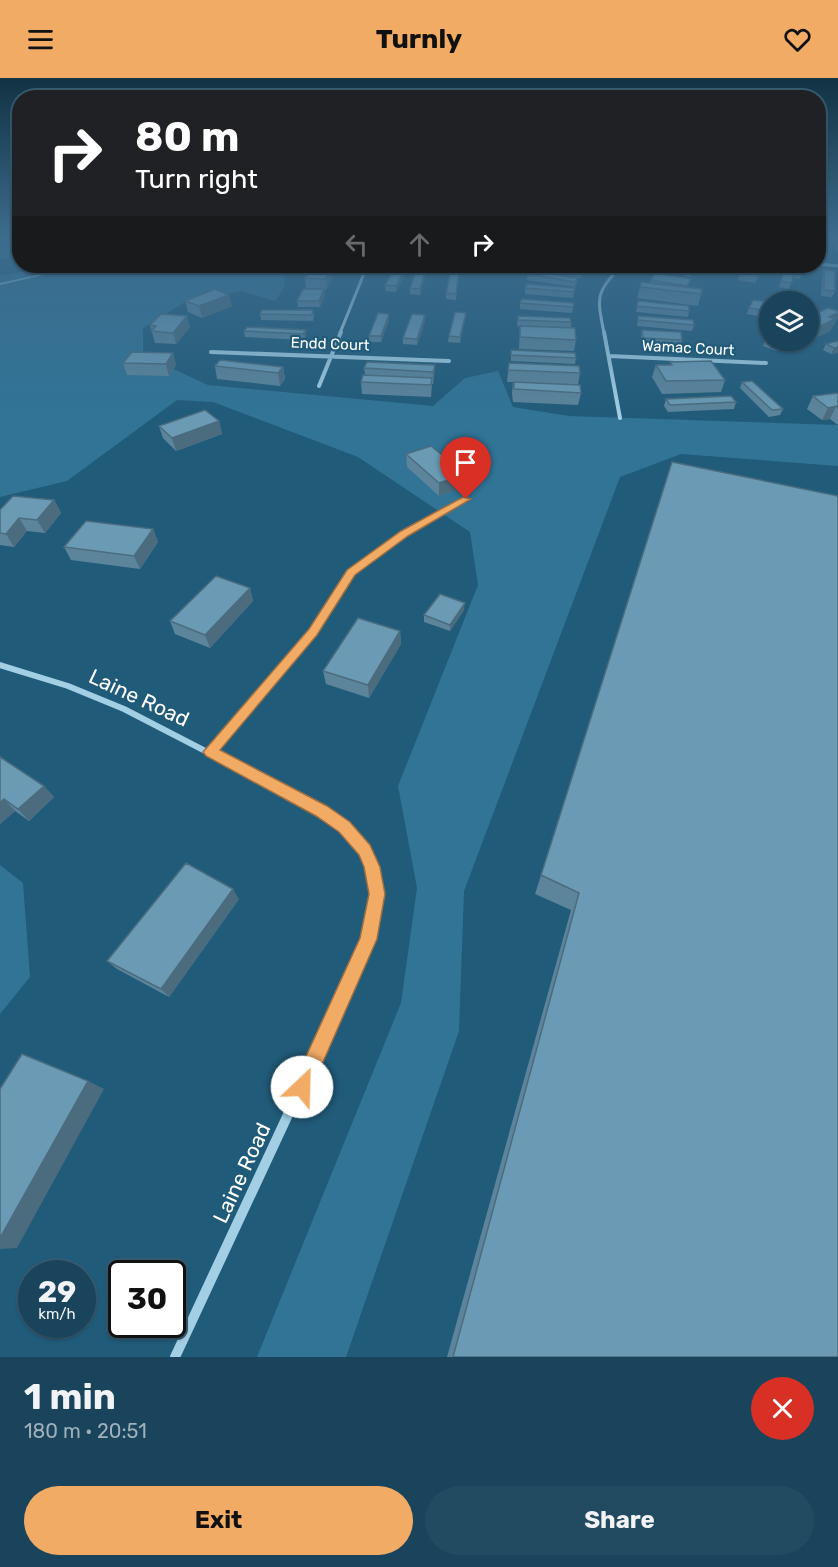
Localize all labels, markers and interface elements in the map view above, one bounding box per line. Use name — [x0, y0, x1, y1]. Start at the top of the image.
icon: menu — [24, 23, 57, 56]
text: Turnly — [376, 23, 462, 55]
icon: heart — [781, 23, 814, 56]
text: 80 m — [135, 112, 239, 162]
icon: right — [36, 114, 114, 192]
text: Turn right — [135, 163, 258, 195]
icon: left — [340, 228, 373, 261]
icon: ahead — [403, 228, 436, 261]
icon: right — [466, 228, 499, 261]
map controls — [759, 291, 819, 351]
button: layers — [759, 291, 819, 351]
street label: Endd Court — [290, 334, 370, 354]
street label: Wamac Court — [641, 337, 735, 359]
pin — [440, 437, 491, 499]
icon: arrive — [449, 446, 482, 479]
street label: Laine Road — [85, 663, 193, 732]
position arrow — [270, 1055, 334, 1119]
street label: Laine Road — [207, 1119, 276, 1227]
speed limit sign: 30 — [108, 1260, 186, 1338]
text: 29 — [38, 1274, 76, 1310]
text: km/h — [38, 1305, 76, 1323]
text: 1 min — [24, 1375, 116, 1418]
button: close — [751, 1377, 814, 1440]
text: 180 m · 20:51 — [24, 1419, 147, 1443]
button: Exit — [24, 1486, 413, 1555]
button: Share — [425, 1486, 814, 1555]

